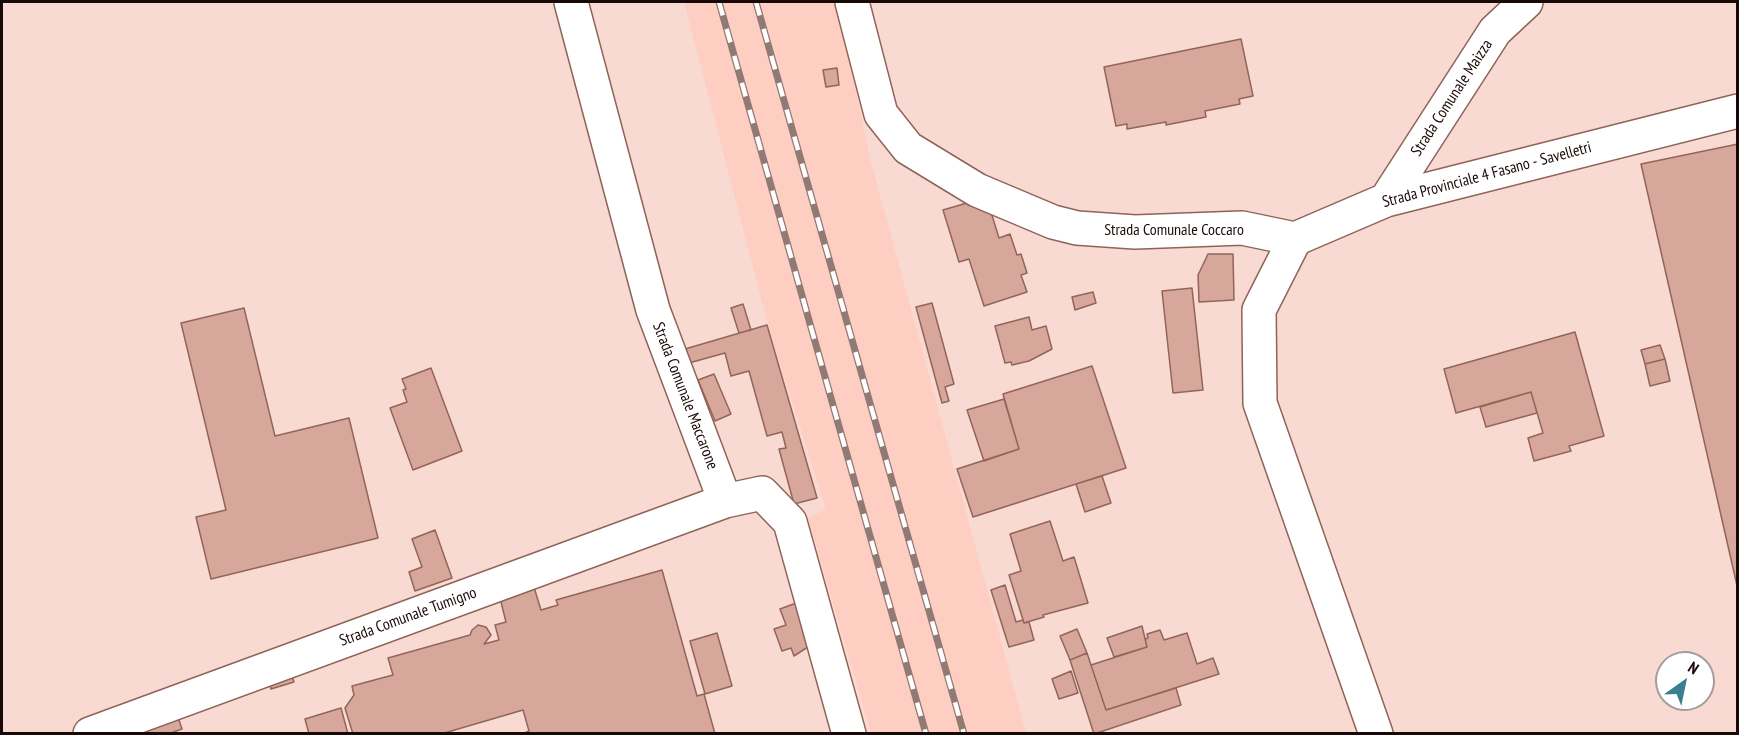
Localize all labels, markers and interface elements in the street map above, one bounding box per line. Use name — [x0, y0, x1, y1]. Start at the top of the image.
street label: Strada Comunale Maizza — [1407, 36, 1497, 160]
street label: Strada Provinciale 4 Fasano - Savelletri — [1380, 138, 1594, 212]
street label: Strada Comunale Coccaro — [1104, 220, 1244, 240]
street label: Strada Comunale Maccarone — [648, 320, 722, 472]
street label: Strada Comunale Tumigno — [337, 583, 479, 651]
north arrow — [1655, 651, 1715, 711]
text: N — [1685, 657, 1703, 678]

